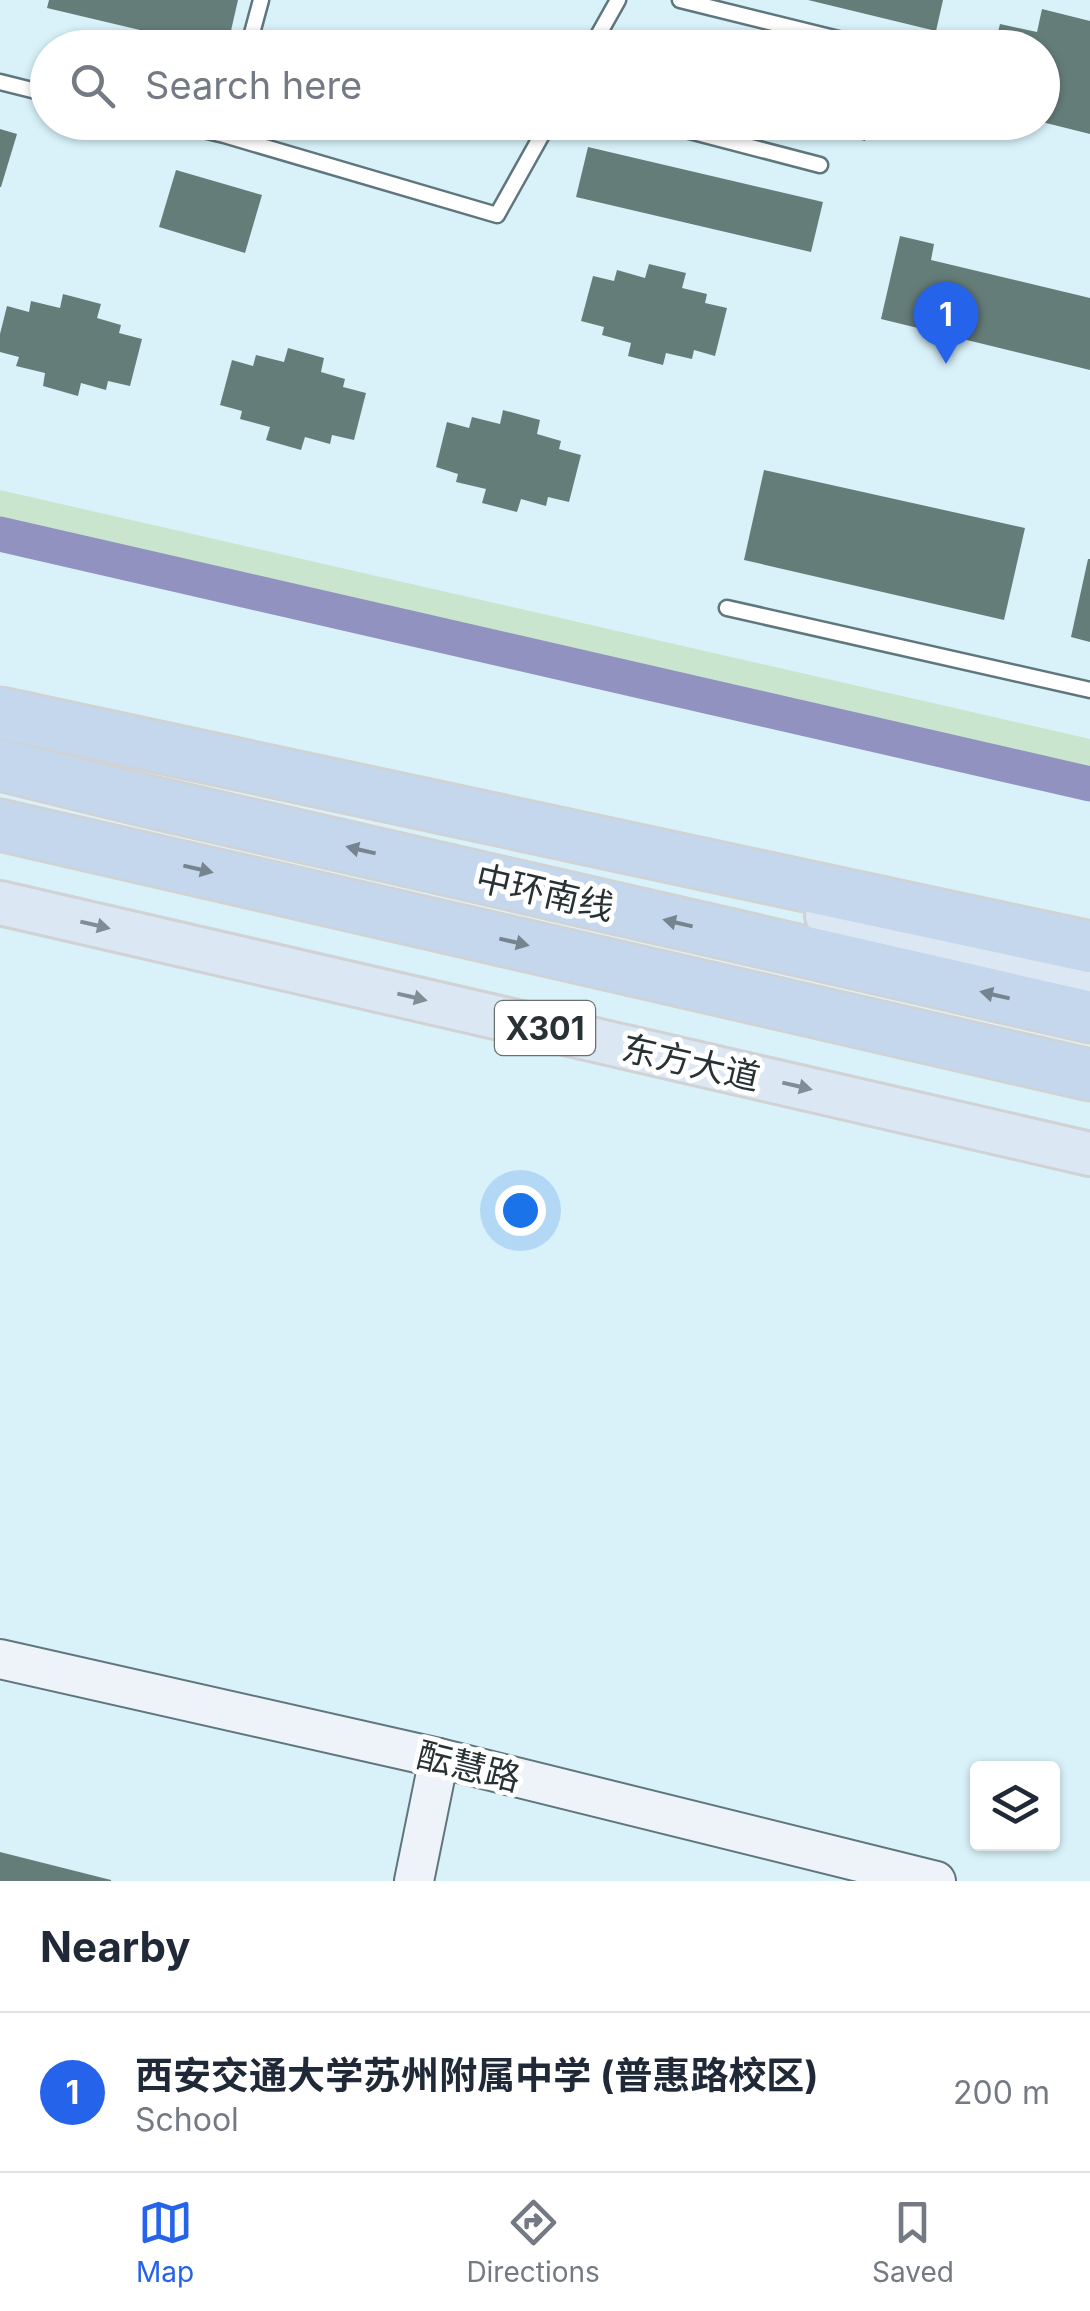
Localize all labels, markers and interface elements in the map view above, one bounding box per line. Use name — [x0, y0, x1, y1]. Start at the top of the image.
search box — [30, 30, 1060, 140]
icon: search — [65, 58, 120, 113]
text: Search here — [145, 62, 362, 108]
pin: 1 — [914, 282, 978, 364]
one-way arrow — [345, 842, 376, 857]
street label: 中环南线 — [472, 856, 618, 928]
one-way arrow — [182, 862, 213, 878]
one-way arrow — [662, 915, 693, 930]
one-way arrow — [80, 918, 111, 933]
one-way arrow — [499, 935, 530, 950]
one-way arrow — [979, 987, 1010, 1002]
one-way arrow — [397, 990, 428, 1006]
road number: X301 — [495, 1001, 595, 1055]
street label: 东方大道 — [618, 1026, 764, 1098]
one-way arrow — [782, 1079, 813, 1094]
your location — [495, 1185, 546, 1236]
street label: 酝慧路 — [413, 1733, 525, 1799]
map controls — [970, 1761, 1060, 1851]
button: layers — [970, 1761, 1060, 1851]
text: Nearby — [40, 1921, 191, 1972]
text: 西安交通大学苏州附属中学 (普惠路校区) — [135, 2052, 819, 2098]
text: 1 — [66, 2073, 79, 2112]
text: 200 m — [953, 2073, 1050, 2112]
text: School — [135, 2100, 239, 2139]
tab: Map — [136, 2195, 194, 2289]
tab: Directions — [466, 2195, 600, 2289]
tab: Saved — [872, 2195, 954, 2289]

